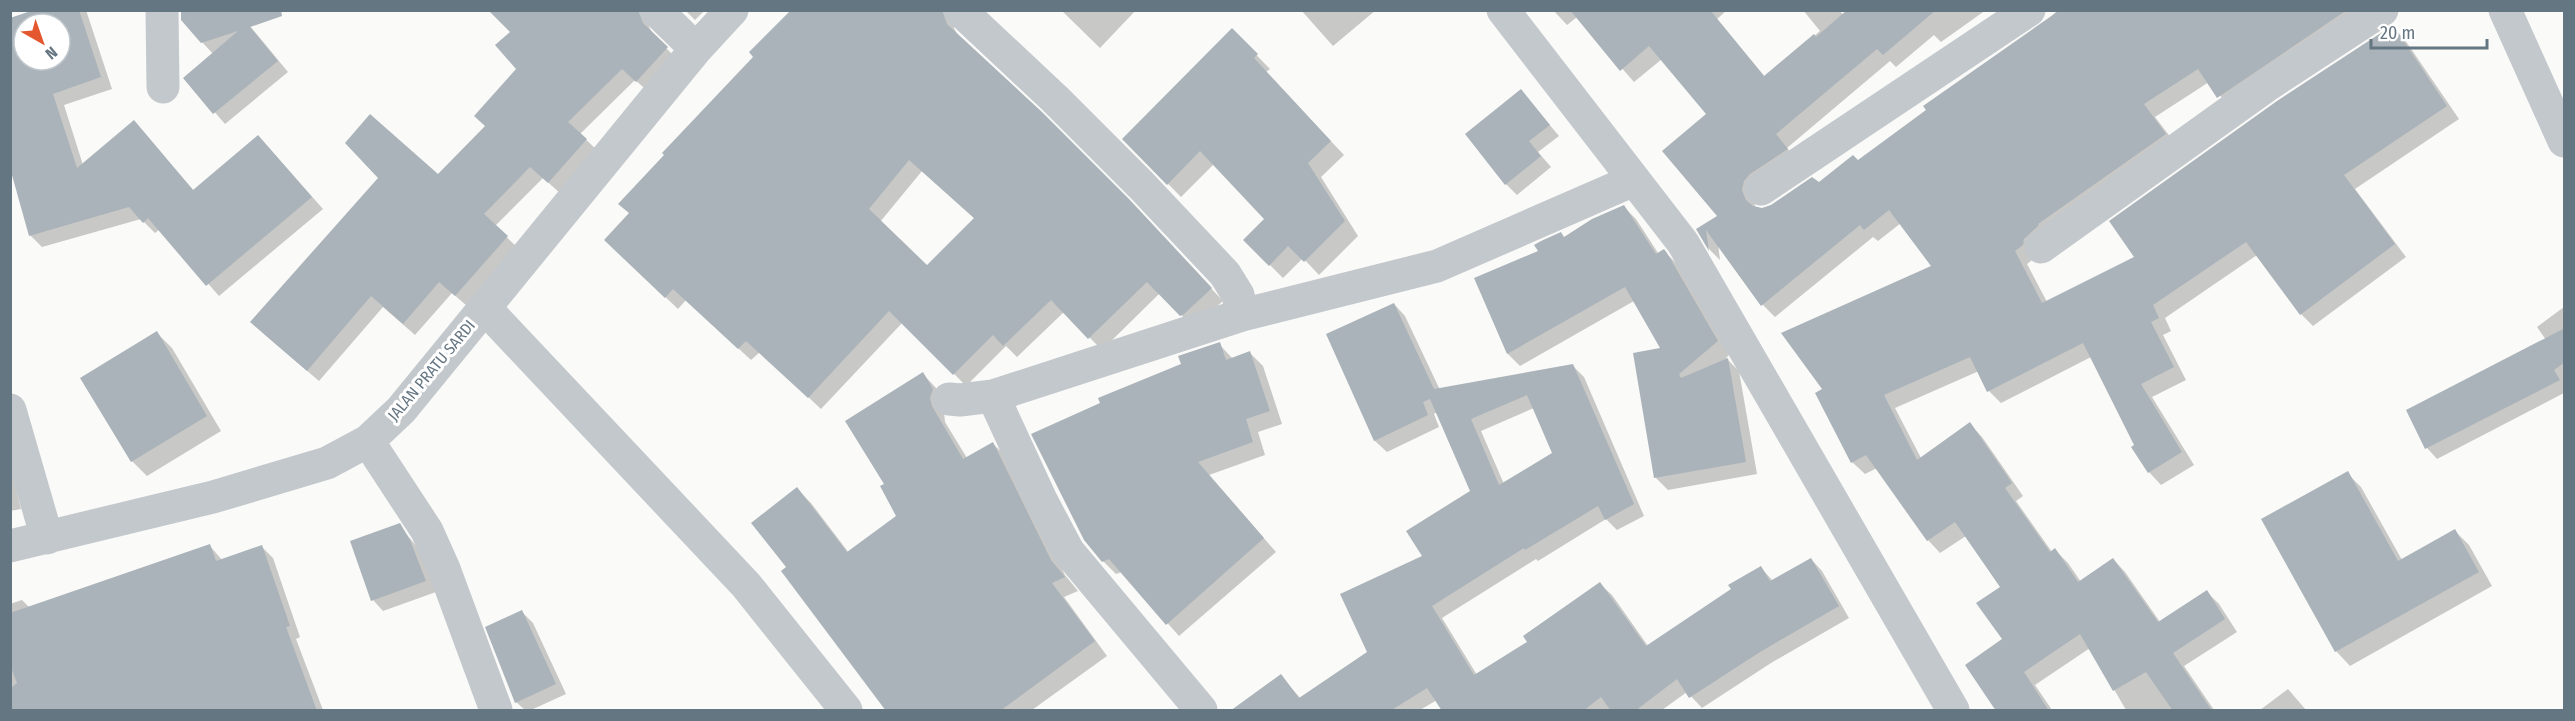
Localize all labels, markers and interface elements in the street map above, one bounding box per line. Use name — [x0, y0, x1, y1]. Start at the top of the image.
north arrow — [12, 12, 72, 72]
scale bar — [2371, 12, 2486, 50]
text: 20 m — [2380, 22, 2415, 44]
text: N — [42, 43, 61, 63]
street label: JALAN PRATU SARDI — [384, 316, 479, 425]

